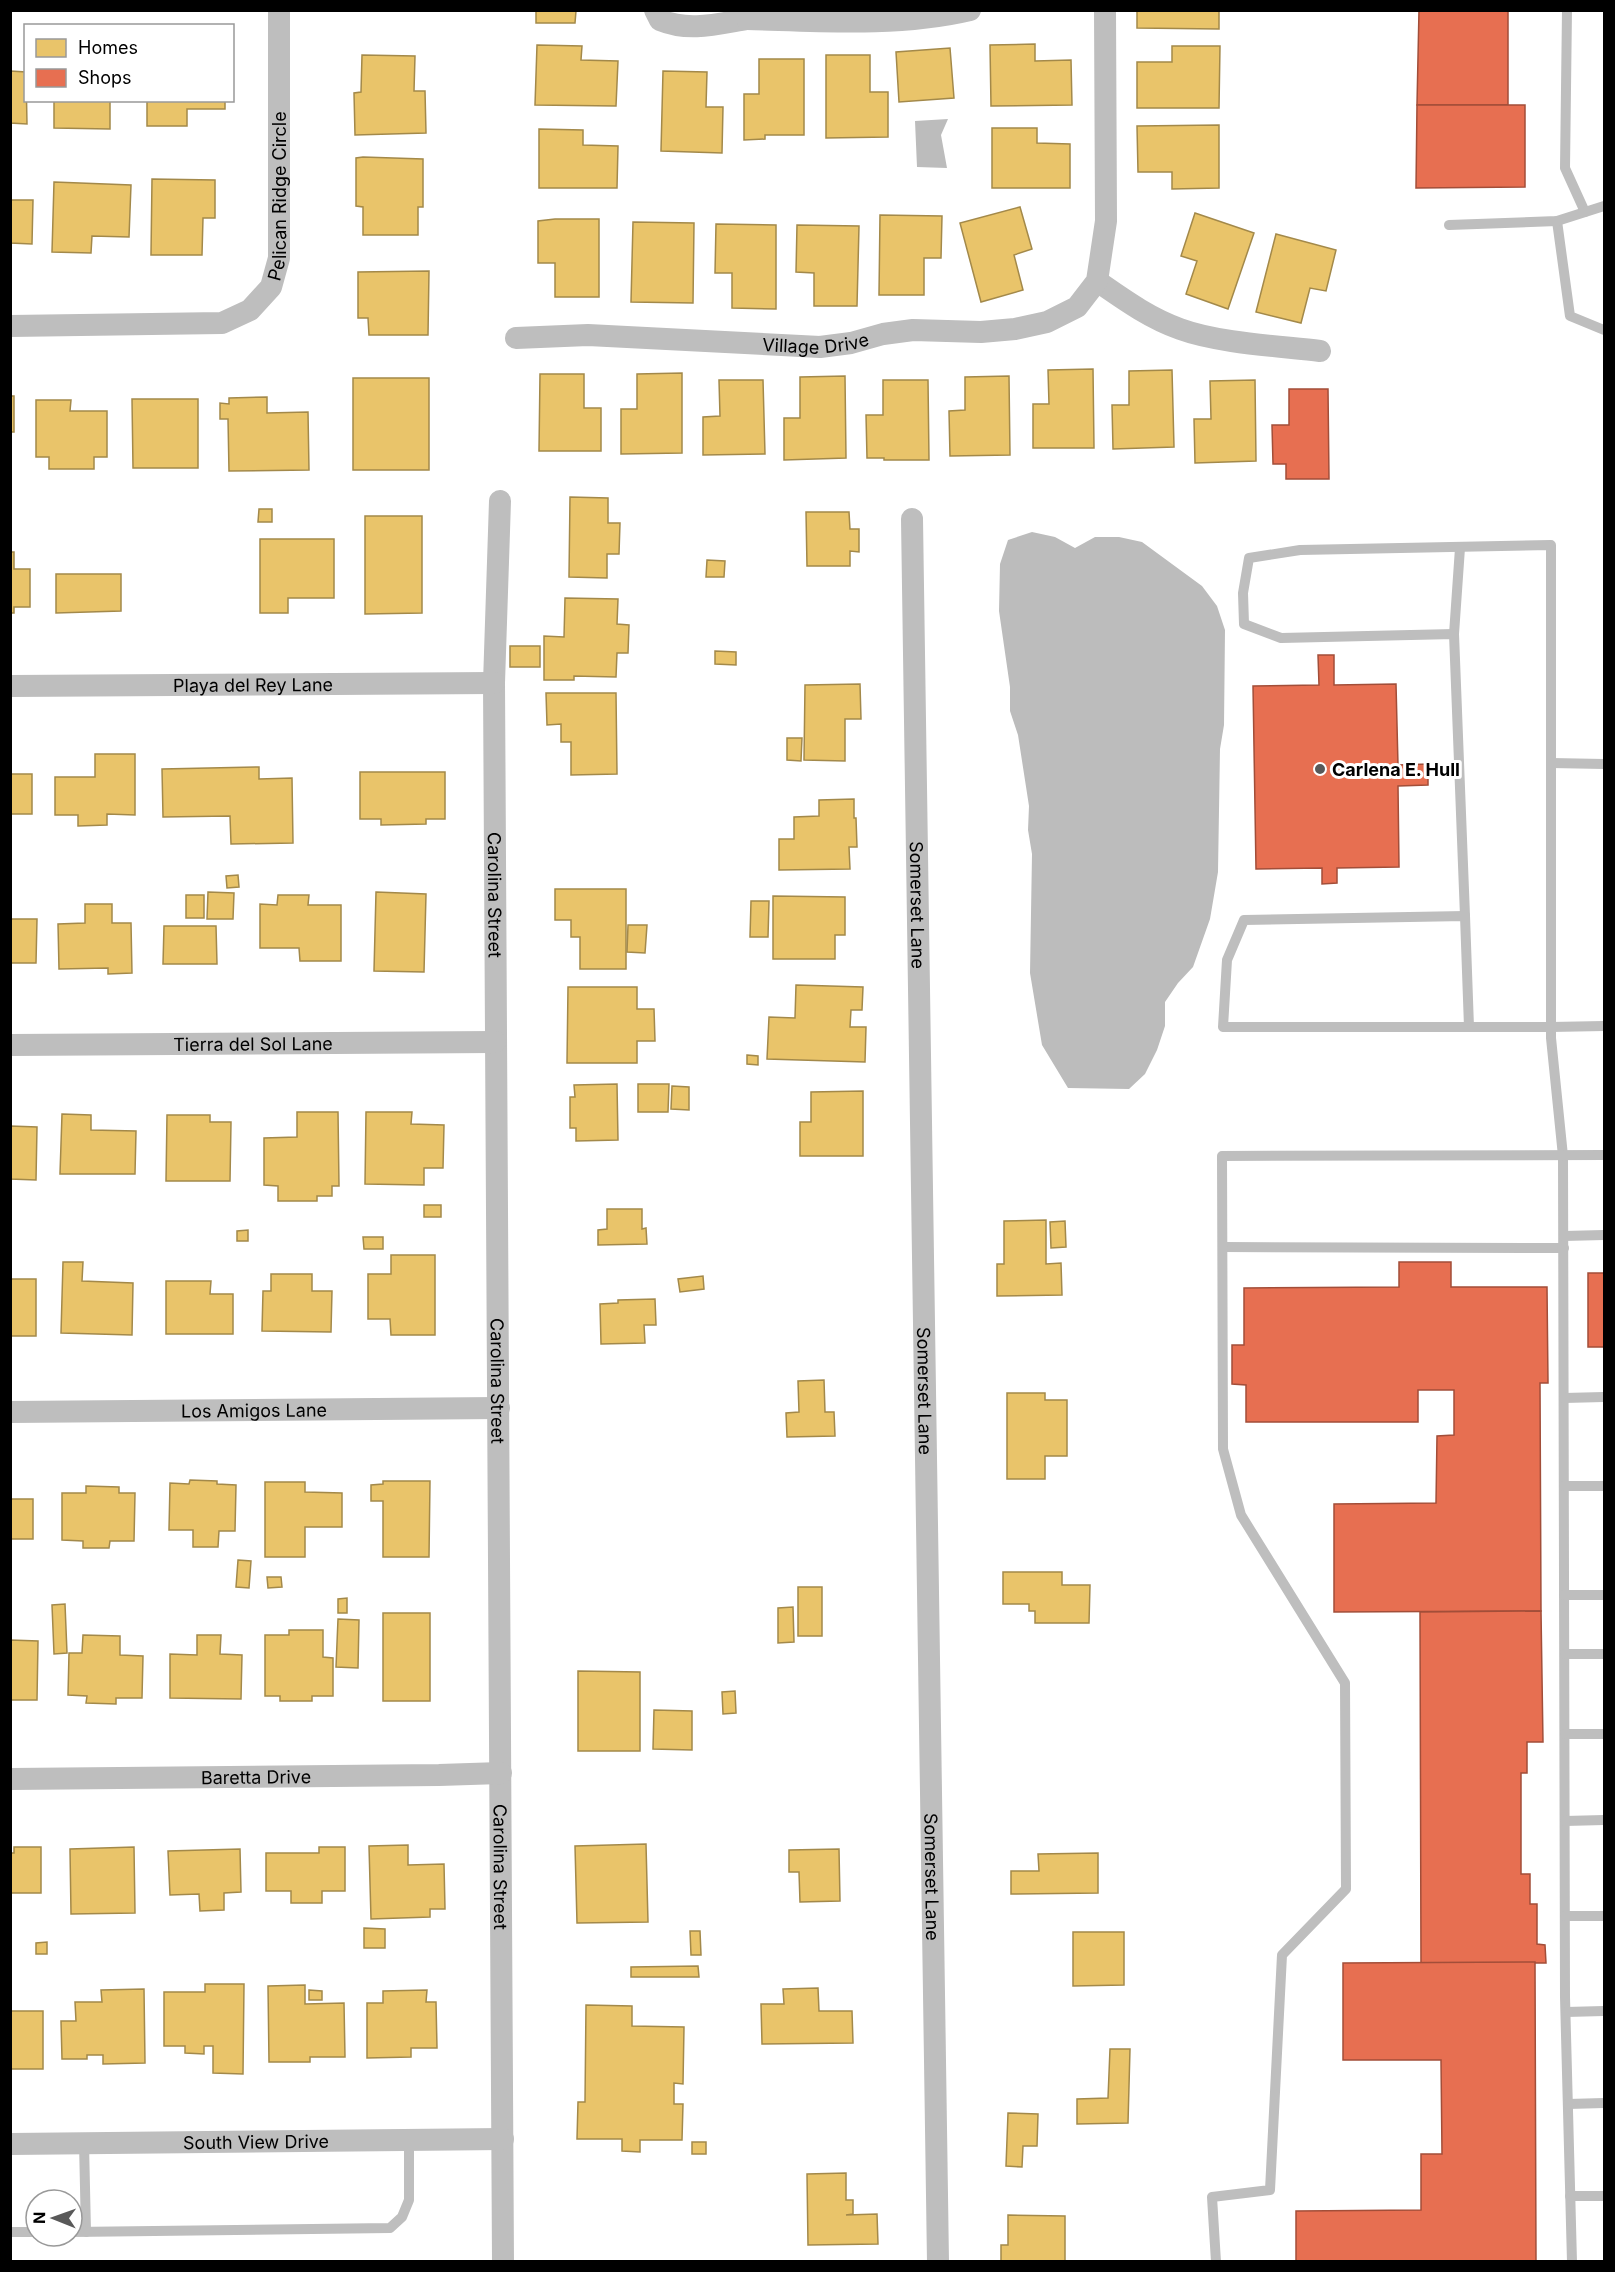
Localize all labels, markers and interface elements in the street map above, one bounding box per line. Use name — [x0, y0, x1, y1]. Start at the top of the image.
legend — [24, 24, 234, 102]
text: Homes — [78, 37, 138, 58]
text: Shops — [78, 67, 132, 88]
street label: Pelican Ridge Circle — [263, 111, 290, 283]
street label: Village Drive — [762, 328, 871, 357]
street label: Playa del Rey Lane — [173, 673, 333, 695]
place label: Carlena E. Hull — [1332, 759, 1460, 780]
marker: Carlena E. Hull — [1313, 762, 1327, 776]
street label: Carolina Street — [484, 832, 506, 958]
street label: Somerset Lane — [906, 841, 929, 969]
street label: Tierra del Sol Lane — [173, 1033, 333, 1054]
street label: Carolina Street — [487, 1318, 509, 1444]
street label: Somerset Lane — [914, 1327, 936, 1455]
street label: Los Amigos Lane — [181, 1399, 327, 1421]
street label: Baretta Drive — [201, 1766, 311, 1788]
street label: Carolina Street — [490, 1804, 512, 1930]
street label: Somerset Lane — [921, 1813, 944, 1941]
street label: South View Drive — [183, 2130, 329, 2153]
north arrow — [24, 2188, 84, 2248]
text: N — [29, 2211, 49, 2224]

